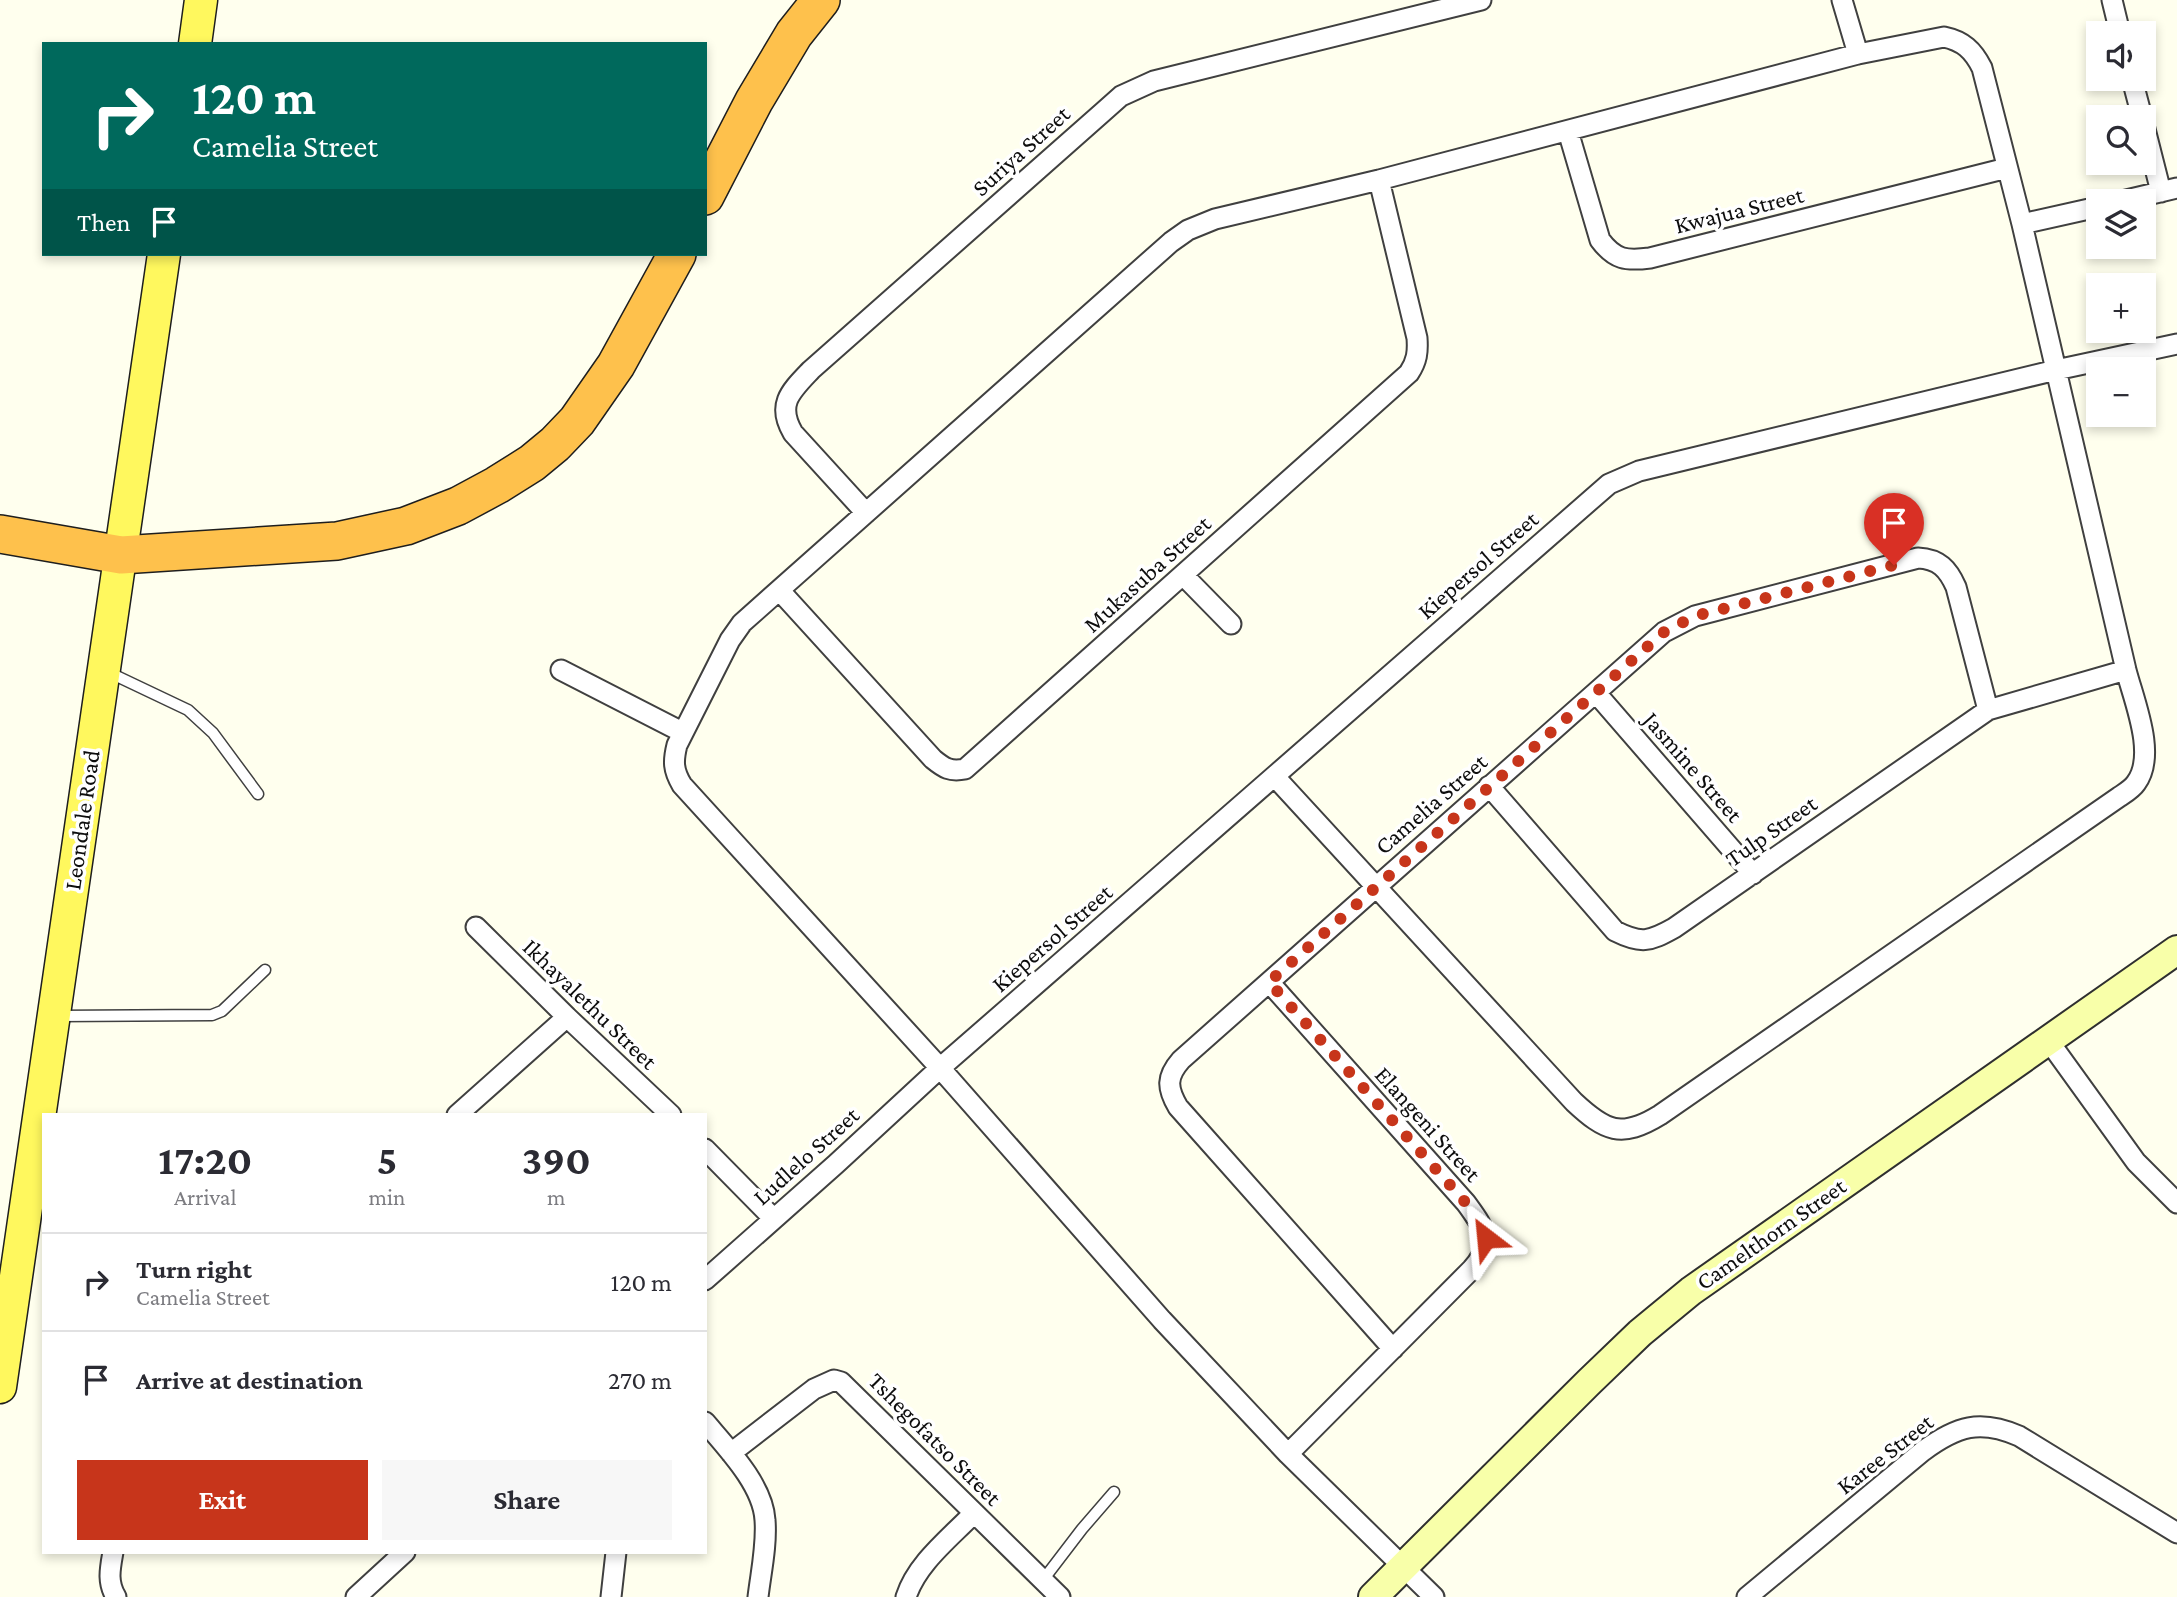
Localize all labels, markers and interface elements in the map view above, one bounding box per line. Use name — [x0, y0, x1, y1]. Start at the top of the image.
map controls — [2086, 21, 2156, 427]
button: sound — [2086, 21, 2156, 91]
icon: right — [77, 70, 168, 161]
text: 120 m — [192, 70, 316, 125]
street label: Suriya Street — [966, 99, 1076, 201]
button: search — [2086, 105, 2156, 175]
text: Camelia Street — [192, 128, 378, 164]
street label: Kwajua Street — [1672, 180, 1807, 239]
button: layers — [2086, 189, 2156, 259]
icon: arrive — [145, 203, 183, 241]
text: Then — [77, 208, 131, 237]
button: + — [2086, 273, 2156, 343]
button: − — [2086, 357, 2156, 427]
pin — [1864, 493, 1924, 565]
street label: Kiepersol Street — [1412, 504, 1544, 624]
icon: arrive — [1875, 504, 1913, 542]
street label: Mukasuba Street — [1078, 509, 1216, 638]
street label: Jasmine Street — [1637, 704, 1749, 828]
street label: Camelia Street — [1369, 747, 1493, 860]
street label: Leondale Road — [58, 748, 105, 892]
street label: Tulp Street — [1720, 789, 1822, 872]
street label: Kiepersol Street — [986, 877, 1118, 997]
street label: Ikhayalethu Street — [518, 933, 664, 1075]
street label: Elangeni Street — [1370, 1061, 1488, 1187]
street label: Ludlelo Street — [747, 1100, 865, 1210]
text: 17:20 — [158, 1136, 252, 1183]
text: 5 — [377, 1136, 397, 1183]
text: 390 — [522, 1136, 591, 1183]
street label: Camelthorn Street — [1691, 1171, 1851, 1295]
text: Arrival — [174, 1184, 237, 1210]
text: min — [369, 1184, 405, 1210]
text: m — [547, 1184, 565, 1210]
position arrow — [1449, 1201, 1523, 1275]
text: Turn right — [136, 1255, 252, 1284]
icon: right — [77, 1263, 115, 1301]
text: 120 m — [611, 1268, 672, 1297]
text: Camelia Street — [136, 1284, 270, 1310]
icon: arrive — [77, 1361, 115, 1399]
text: Arrive at destination — [136, 1366, 363, 1395]
text: 270 m — [608, 1366, 672, 1395]
street label: Tshegofatso Street — [863, 1367, 1008, 1511]
street label: Karee Street — [1831, 1407, 1939, 1499]
button: Exit — [77, 1460, 368, 1540]
button: Share — [382, 1460, 672, 1540]

